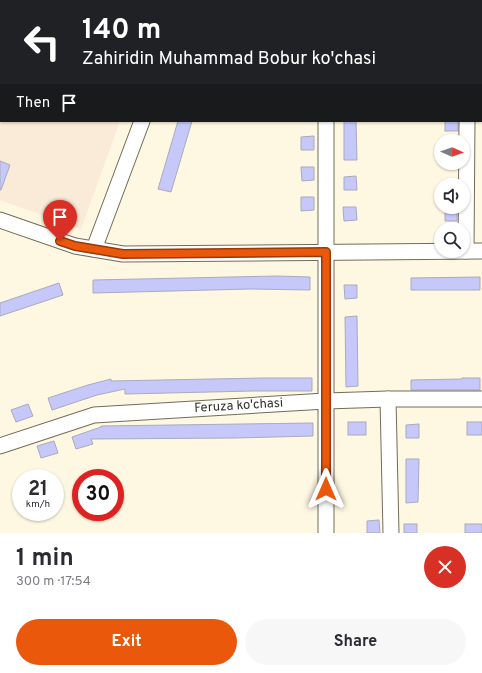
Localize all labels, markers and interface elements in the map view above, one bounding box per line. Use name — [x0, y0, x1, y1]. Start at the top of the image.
text: 140 m — [82, 13, 161, 49]
icon: left — [16, 16, 68, 68]
text: Zahiridin Muhammad Bobur ko'chasi — [82, 48, 376, 71]
icon: arrive — [58, 92, 80, 114]
text: Then — [16, 94, 50, 113]
north arrow — [434, 134, 470, 170]
map controls — [434, 134, 470, 258]
button: sound — [434, 178, 470, 214]
pin — [43, 200, 77, 241]
icon: arrive — [49, 206, 71, 228]
button: search — [434, 222, 470, 258]
street label: Feruza ko'chasi — [194, 396, 284, 417]
position arrow — [305, 468, 347, 510]
speed limit sign: 30 — [72, 469, 124, 521]
text: 21 — [28, 477, 48, 503]
text: km/h — [26, 498, 50, 511]
text: 1 min — [16, 544, 74, 574]
button: close — [424, 546, 466, 588]
text: 300 m · 17:54 — [16, 574, 91, 590]
button: Exit — [16, 619, 237, 665]
button: Share — [245, 619, 466, 665]

